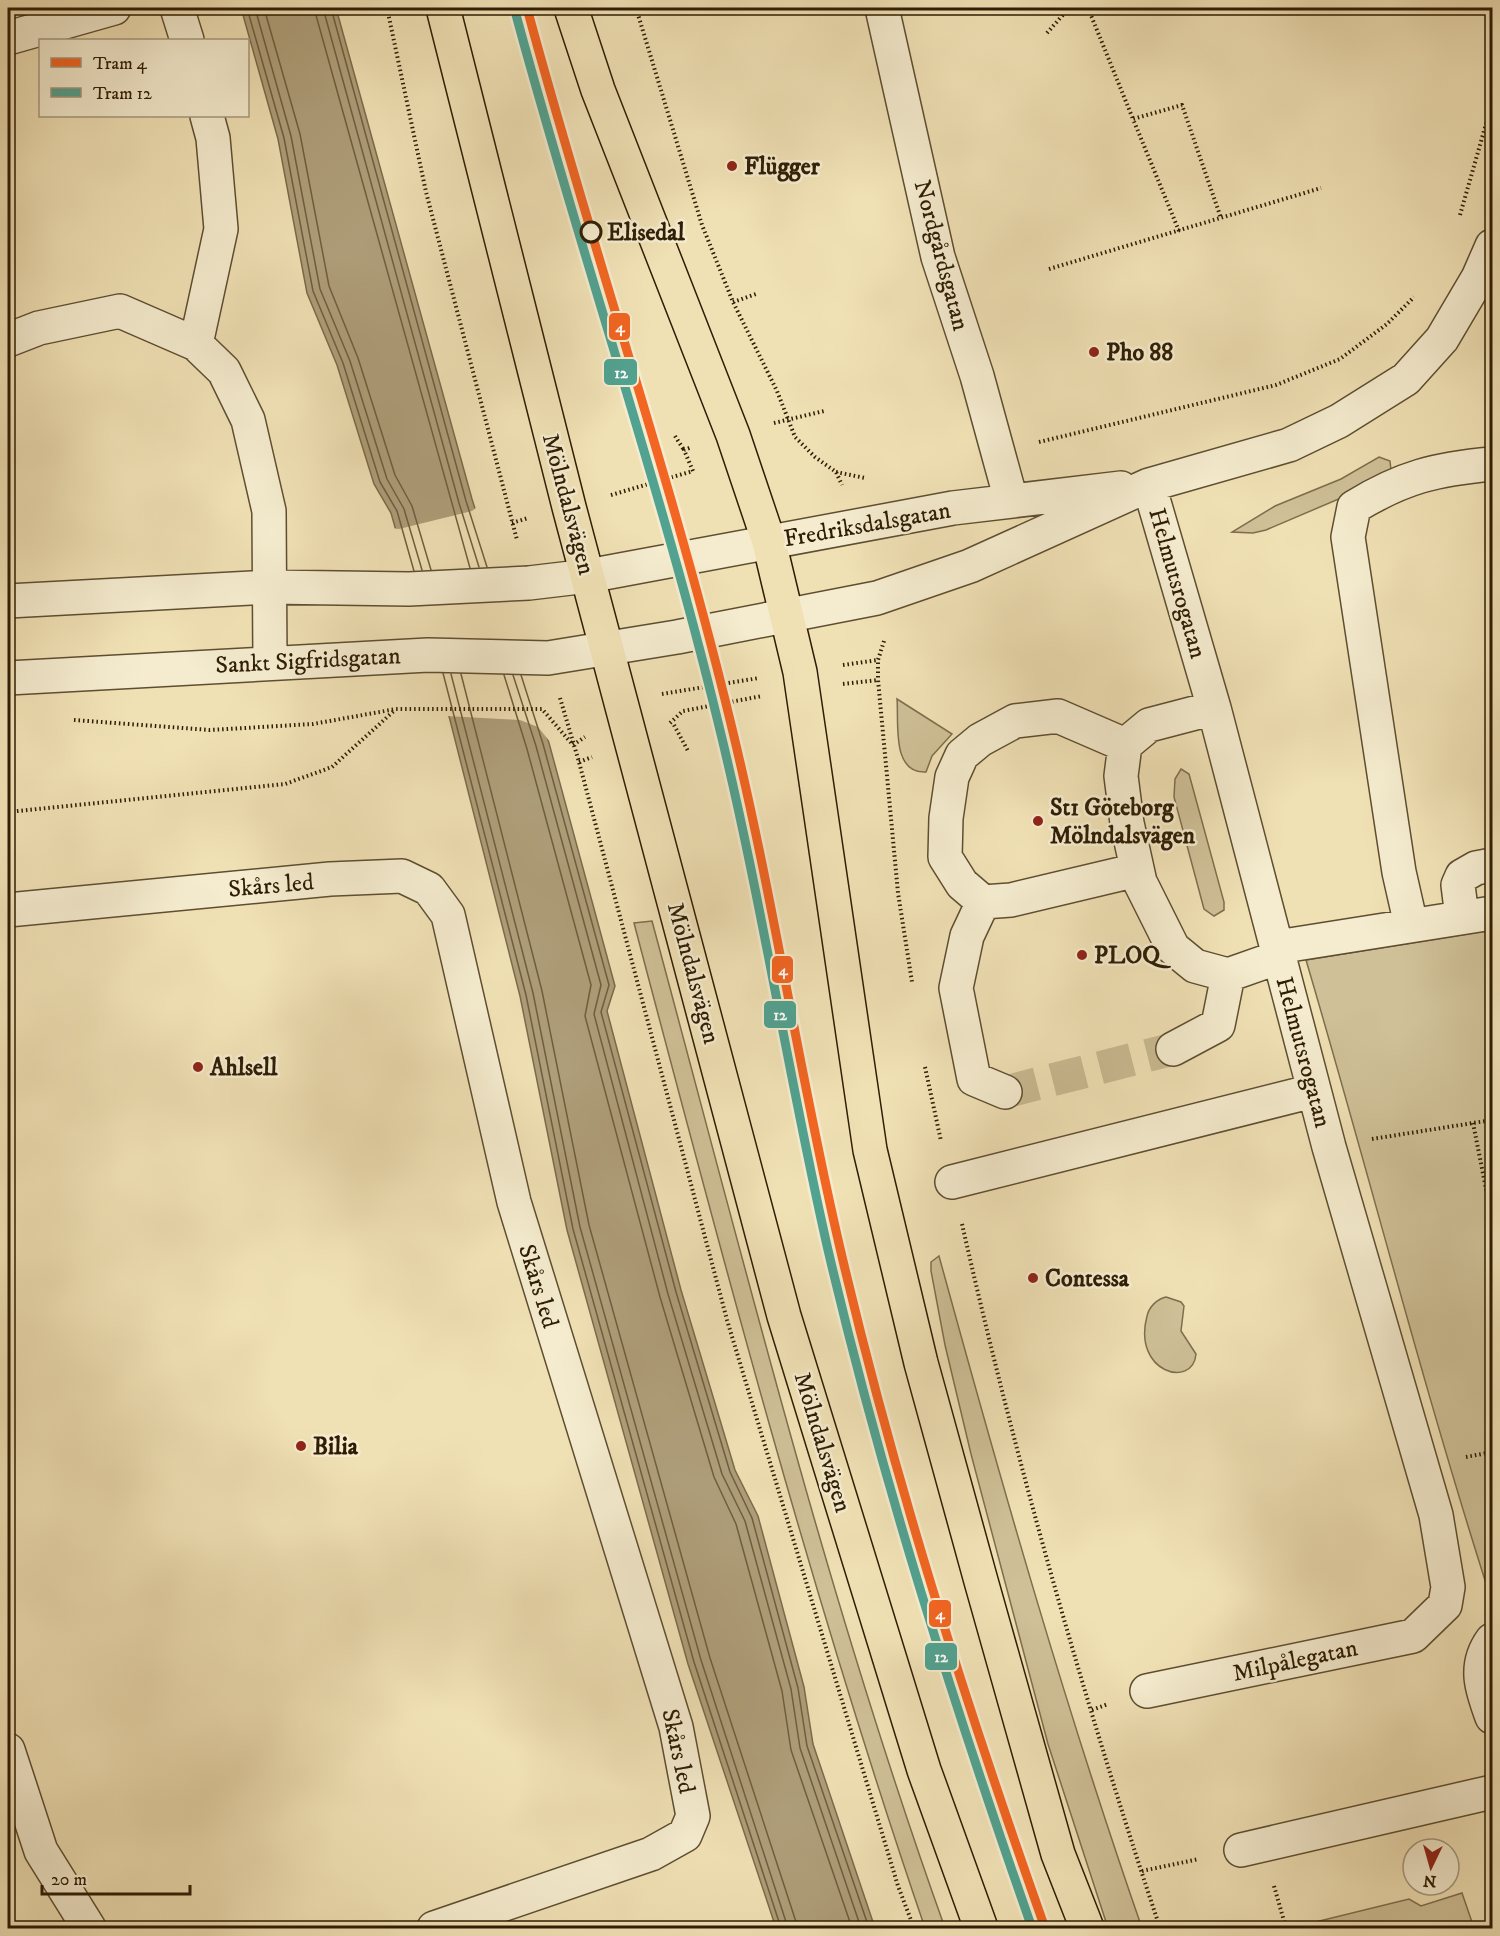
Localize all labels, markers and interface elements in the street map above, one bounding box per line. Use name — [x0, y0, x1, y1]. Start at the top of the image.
legend — [39, 39, 249, 117]
text: Tram 4 — [93, 53, 148, 75]
text: Tram 12 — [93, 83, 152, 105]
place label: Flügger — [744, 152, 821, 182]
marker: Flügger — [725, 159, 739, 173]
street label: Nordgårdsgatan — [907, 177, 976, 334]
place label: Elisedal — [607, 218, 686, 248]
marker: Elisedal — [580, 221, 602, 243]
line badge: 4 — [608, 312, 631, 341]
text: 4 — [614, 317, 625, 337]
place label: Pho 88 — [1106, 338, 1173, 368]
marker: Pho 88 — [1087, 345, 1101, 359]
line badge: 12 — [603, 358, 638, 386]
text: 12 — [614, 363, 629, 383]
street label: Mölndalsvägen — [535, 430, 601, 579]
street label: Fredriksdalsgatan — [781, 495, 953, 554]
street label: Helmutsrogatan — [1141, 505, 1213, 662]
street label: Sankt Sigfridsgatan — [215, 641, 402, 681]
place label: St1 Göteborg Mölndalsvägen — [1050, 793, 1196, 851]
marker: St1 Göteborg Mölndalsvägen — [1031, 814, 1045, 828]
street label: Skårs led — [227, 867, 315, 905]
street label: Mölndalsvägen — [660, 899, 726, 1048]
place label: PLOQ — [1094, 941, 1171, 971]
marker: PLOQ — [1075, 948, 1089, 962]
line badge: 4 — [771, 955, 794, 984]
text: 4 — [777, 960, 788, 980]
street label: Helmutsrogatan — [1268, 973, 1338, 1131]
line badge: 12 — [763, 1000, 797, 1029]
text: 12 — [773, 1005, 788, 1025]
place label: Ahlsell — [209, 1053, 278, 1083]
marker: Ahlsell — [191, 1060, 205, 1074]
street label: Skårs led — [511, 1241, 565, 1332]
place label: Contessa — [1045, 1264, 1130, 1294]
marker: Contessa — [1026, 1271, 1040, 1285]
street label: Mölndalsvägen — [786, 1368, 858, 1517]
place label: Bilia — [313, 1432, 359, 1462]
marker: Bilia — [294, 1439, 308, 1453]
line badge: 4 — [928, 1599, 952, 1628]
text: 4 — [934, 1604, 945, 1624]
street label: Milpålegatan — [1230, 1633, 1361, 1689]
line badge: 12 — [924, 1642, 958, 1671]
text: 12 — [934, 1647, 949, 1667]
street label: Skårs led — [654, 1706, 702, 1796]
north arrow — [1401, 1837, 1461, 1897]
scale bar — [42, 1858, 190, 1896]
text: 20 m — [51, 1869, 87, 1891]
text: N — [1422, 1870, 1437, 1891]

